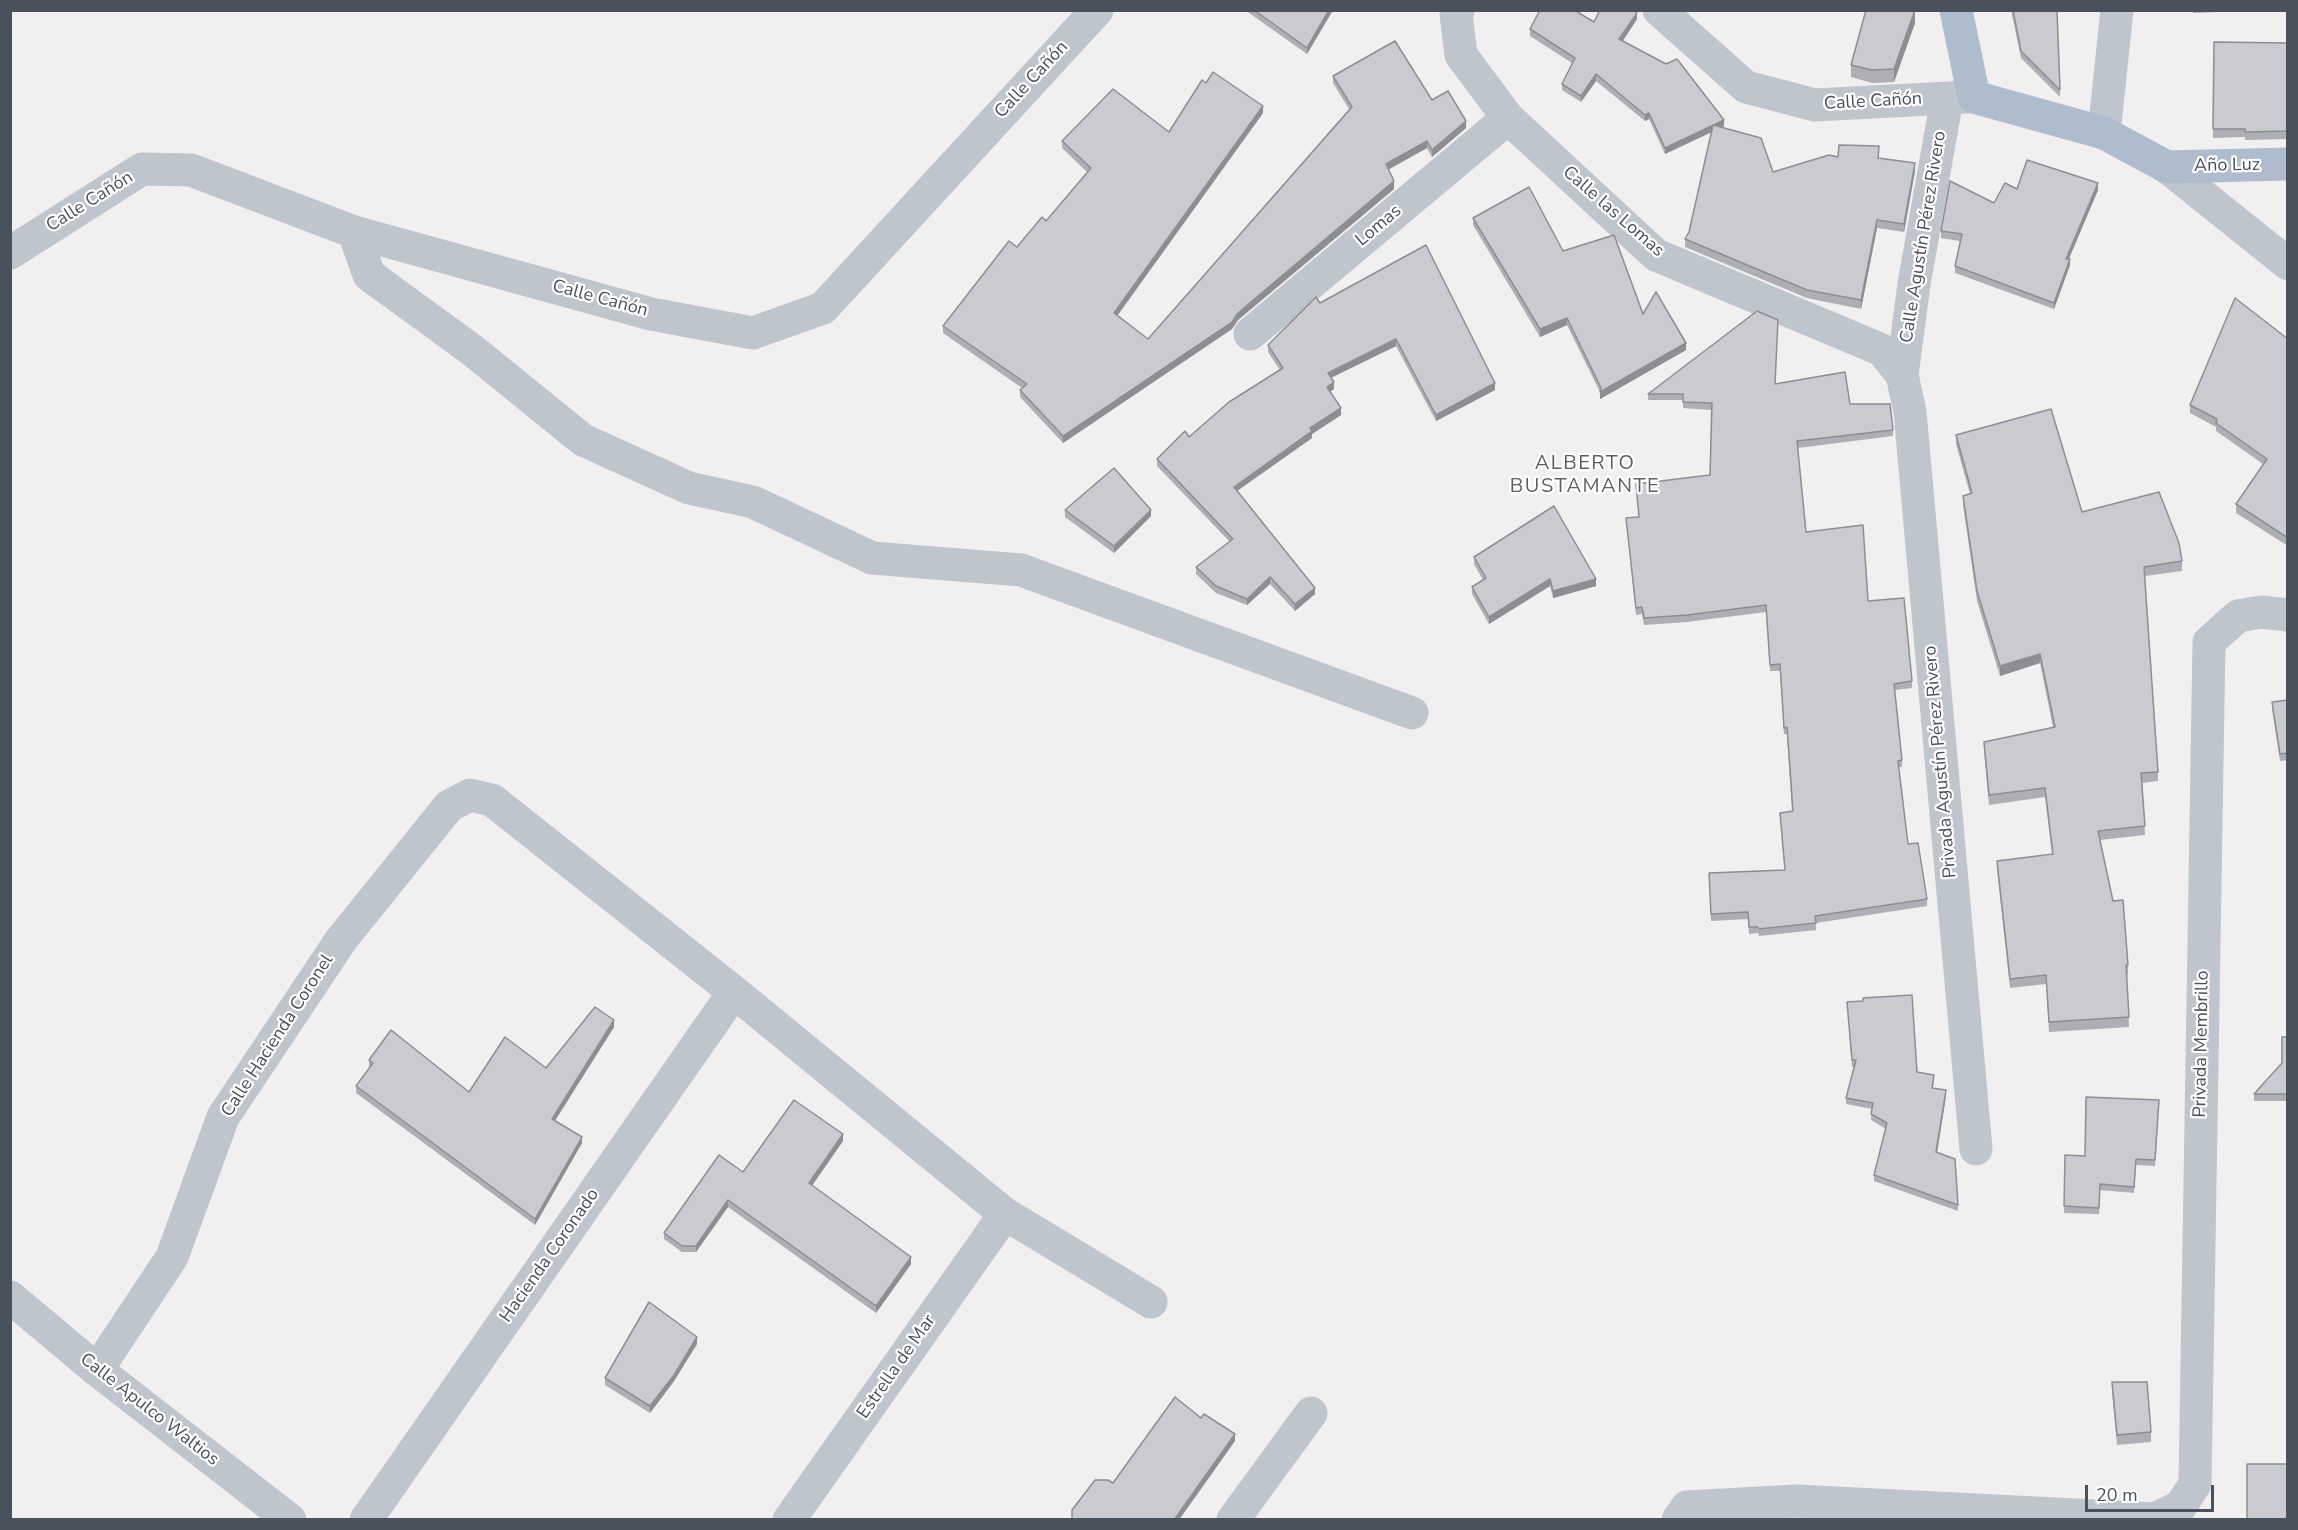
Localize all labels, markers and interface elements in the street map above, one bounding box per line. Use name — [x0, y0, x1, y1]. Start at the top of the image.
street label: Calle Cañón — [991, 37, 1073, 123]
street label: Calle Cañón — [1824, 89, 1922, 115]
street label: Calle Agustín Pérez Rivero — [1897, 129, 1951, 345]
street label: Año Luz — [2194, 155, 2260, 177]
street label: Calle las Lomas — [1558, 162, 1668, 262]
street label: Calle Cañón — [43, 167, 137, 237]
street label: Lomas — [1352, 201, 1406, 251]
street label: Calle Cañón — [550, 276, 650, 322]
district label: ALBERTO BUSTAMANTE — [1510, 452, 1660, 499]
street label: Privada Agustín Pérez Rivero — [1920, 645, 1962, 879]
street label: Calle Hacienda Coronel — [217, 951, 339, 1121]
street label: Privada Membrillo — [2190, 970, 2214, 1118]
street label: Hacienda Coronado — [496, 1185, 604, 1327]
street label: Estrella de Mar — [853, 1311, 941, 1423]
street label: Calle Apulco Waltios — [75, 1349, 223, 1471]
scale bar — [2088, 1473, 2217, 1511]
text: 20 m — [2096, 1483, 2138, 1507]

